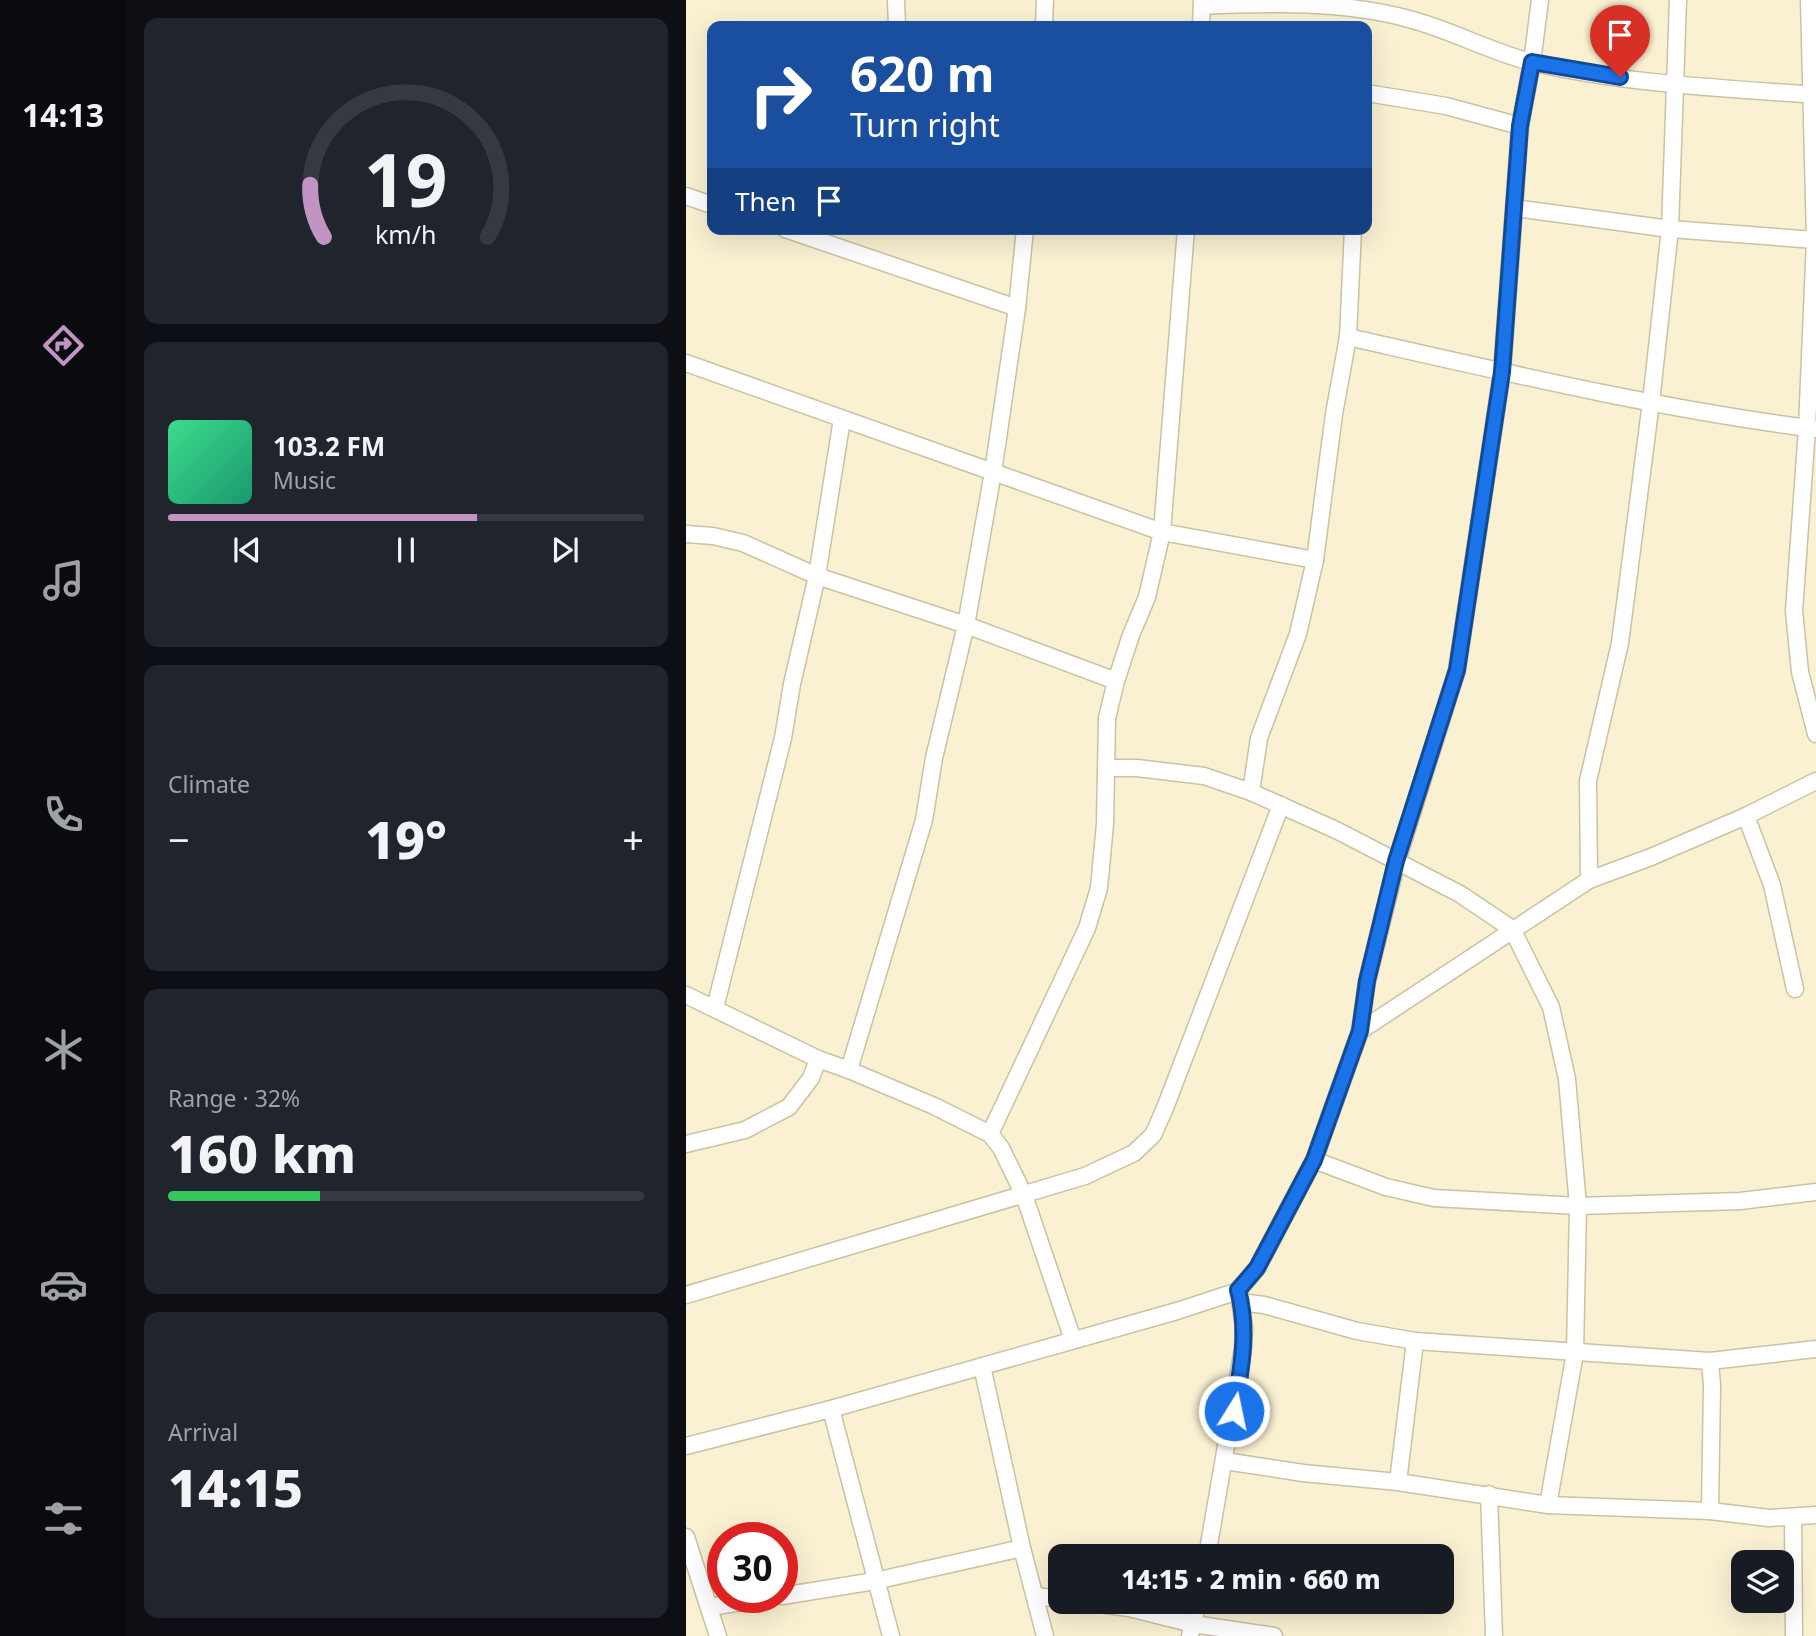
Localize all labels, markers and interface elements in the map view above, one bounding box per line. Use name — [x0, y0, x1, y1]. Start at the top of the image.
pin — [1590, 5, 1650, 77]
icon: arrive — [1601, 16, 1639, 54]
text: 620 m — [850, 40, 995, 106]
icon: right — [735, 49, 826, 140]
text: 14:13 — [22, 93, 104, 136]
text: Turn right — [850, 103, 1000, 146]
text: 19 — [364, 129, 448, 228]
icon: arrive — [810, 182, 848, 220]
text: Then — [735, 183, 796, 219]
text: km/h — [375, 217, 437, 251]
icon: directions — [39, 321, 88, 370]
text: 103.2 FM — [273, 428, 385, 464]
text: Music — [273, 464, 336, 496]
icon: previous — [228, 531, 266, 569]
icon: pause — [387, 531, 425, 569]
icon: next — [546, 531, 584, 569]
icon: music — [39, 556, 88, 605]
text: Climate — [168, 768, 250, 800]
icon: phone — [39, 790, 88, 839]
text: 19° — [365, 803, 447, 874]
text: − — [168, 813, 190, 865]
text: + — [622, 813, 644, 865]
icon: climate — [39, 1025, 88, 1074]
text: Range · 32% — [168, 1082, 300, 1114]
text: 160 km — [168, 1117, 356, 1188]
icon: car — [39, 1260, 88, 1309]
position arrow — [1197, 1374, 1271, 1448]
text: Arrival — [168, 1416, 238, 1448]
text: 14:15 — [168, 1451, 303, 1522]
icon: filters — [39, 1494, 88, 1543]
speed limit sign: 30 — [707, 1522, 798, 1613]
map controls — [1731, 1550, 1794, 1613]
button: layers — [1731, 1550, 1794, 1613]
text: 14:15 · 2 min · 660 m — [1121, 1561, 1381, 1597]

